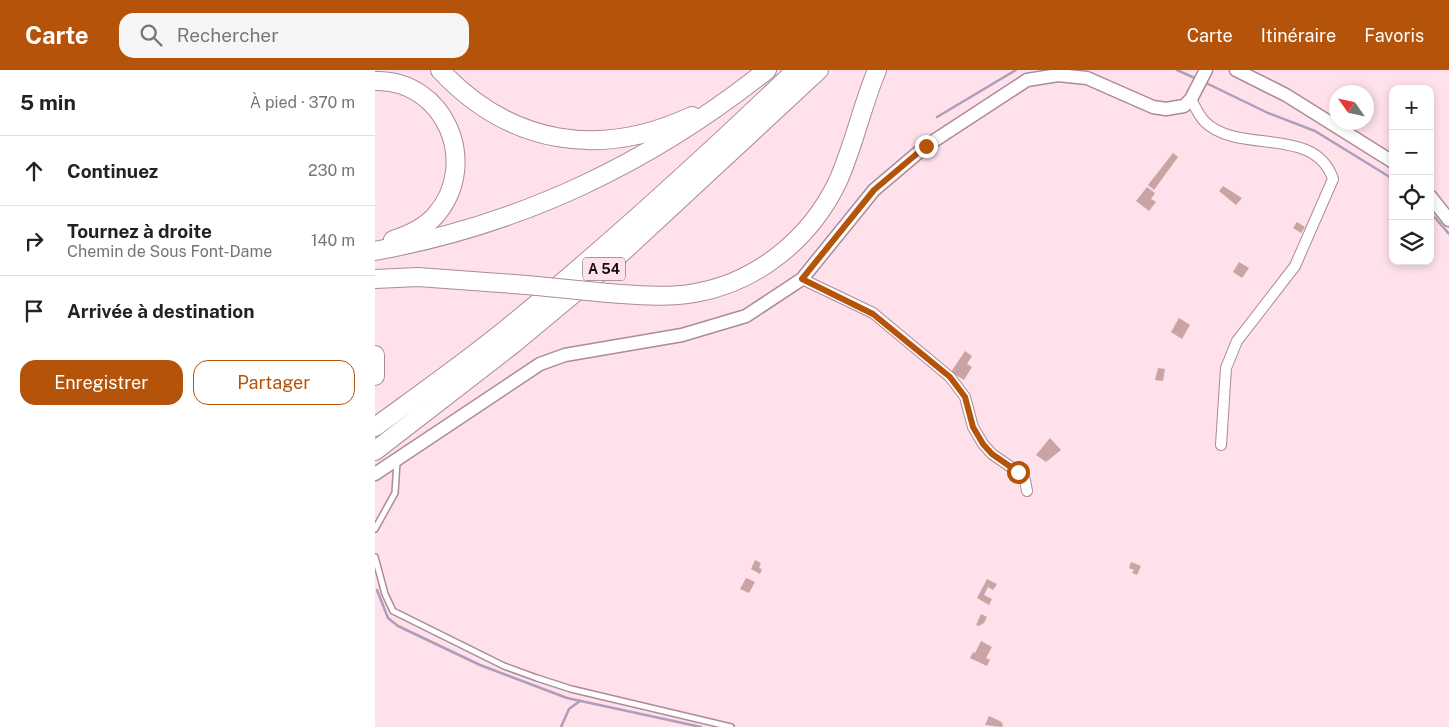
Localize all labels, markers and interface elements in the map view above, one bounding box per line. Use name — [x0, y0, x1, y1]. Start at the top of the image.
search box — [119, 13, 469, 58]
text: Carte — [25, 21, 89, 49]
icon: search — [137, 21, 165, 49]
text: Rechercher — [177, 24, 279, 46]
text: Carte — [1187, 25, 1233, 46]
text: Itinéraire — [1261, 25, 1336, 46]
text: Favoris — [1364, 25, 1424, 46]
north arrow — [1329, 85, 1374, 130]
map controls — [1389, 85, 1434, 265]
button: + — [1389, 85, 1434, 130]
text: 5 min — [20, 90, 76, 115]
text: À pied · 370 m — [250, 93, 355, 112]
button: − — [1389, 130, 1434, 175]
route end — [915, 135, 938, 158]
icon: ahead — [20, 157, 48, 185]
text: Continuez — [67, 160, 158, 182]
text: 230 m — [308, 161, 355, 180]
button: locate — [1389, 175, 1434, 220]
text: Tournez à droite — [67, 220, 212, 242]
button: layers — [1389, 220, 1434, 265]
icon: right — [20, 227, 48, 255]
text: 140 m — [311, 231, 355, 250]
text: Chemin de Sous Font-Dame — [67, 242, 272, 261]
road number: A 54 — [583, 258, 625, 280]
icon: arrive — [20, 297, 48, 325]
text: Arrivée à destination — [67, 300, 255, 322]
button: Enregistrer — [20, 360, 183, 405]
button: Partager — [193, 360, 355, 405]
route start — [1007, 461, 1030, 484]

